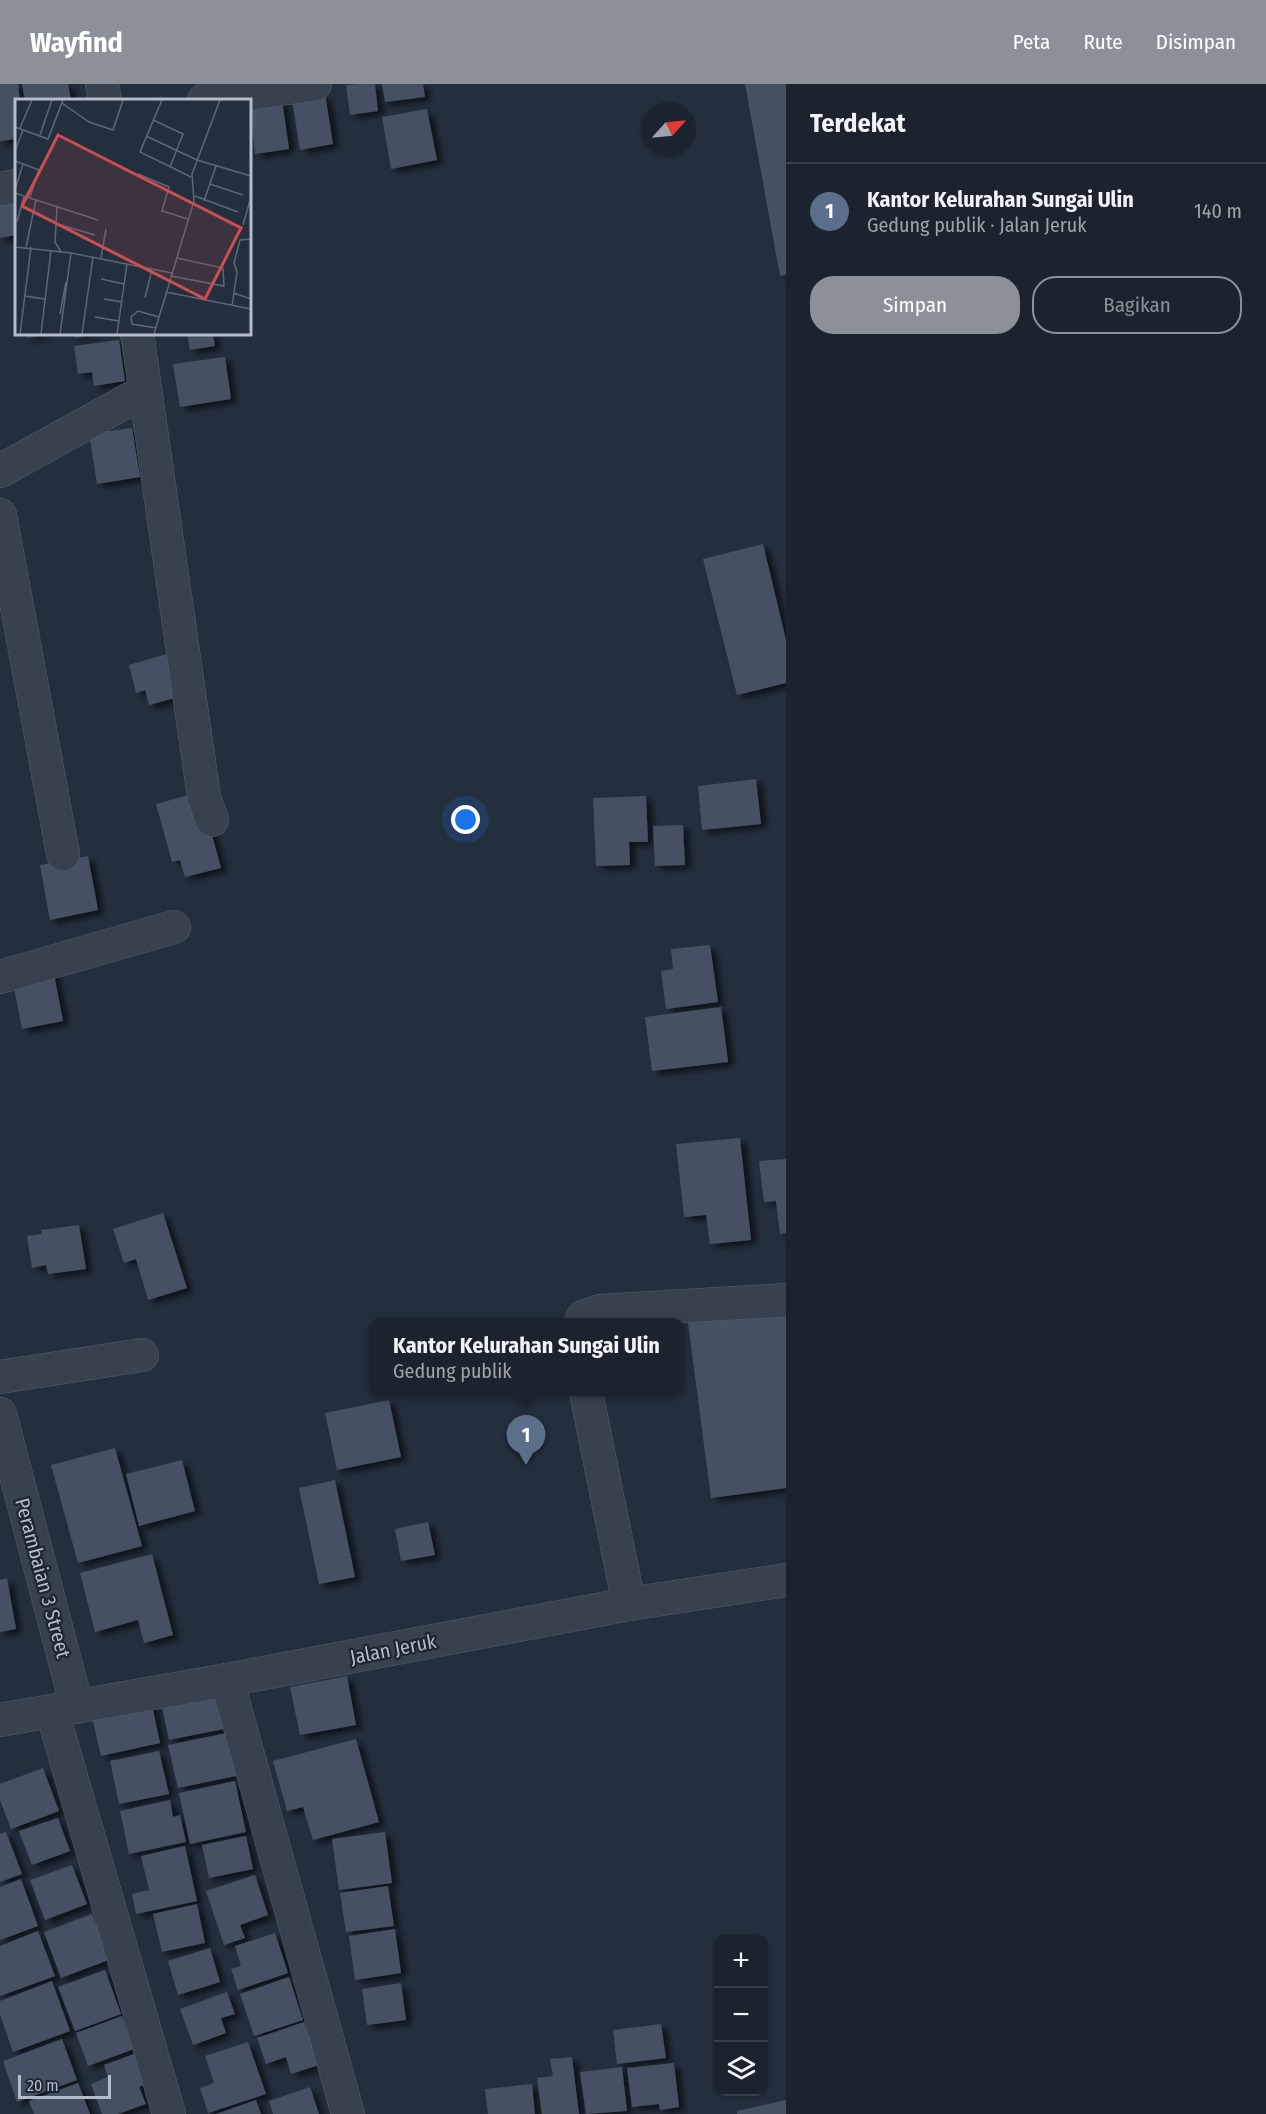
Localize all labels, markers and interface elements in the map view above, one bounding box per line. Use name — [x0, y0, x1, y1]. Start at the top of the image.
text: Wayfind — [30, 26, 123, 59]
text: Peta — [1013, 29, 1050, 55]
text: Rute — [1083, 29, 1123, 55]
text: Disimpan — [1156, 29, 1236, 55]
inset map — [15, 99, 250, 334]
north arrow — [642, 102, 696, 156]
text: Terdekat — [810, 108, 906, 139]
text: Kantor Kelurahan Sungai Ulin — [867, 186, 1134, 213]
text: 1 — [825, 199, 834, 223]
text: 140 m — [1194, 199, 1242, 223]
text: Gedung publik · Jalan Jeruk — [867, 213, 1087, 237]
button: Simpan — [810, 276, 1020, 334]
button: Bagikan — [1032, 276, 1242, 334]
your location — [451, 805, 480, 834]
popup — [369, 1318, 684, 1396]
text: Kantor Kelurahan Sungai Ulin — [393, 1332, 660, 1359]
text: Gedung publik — [393, 1359, 512, 1383]
pin: 1 — [506, 1416, 546, 1465]
street label: Perambaian 3 Street — [10, 1495, 76, 1661]
street label: Jalan Jeruk — [348, 1629, 439, 1669]
map controls — [714, 1934, 768, 2096]
button: + — [714, 1934, 768, 1988]
button: − — [714, 1988, 768, 2042]
button: layers — [714, 2042, 768, 2096]
scale bar — [18, 2072, 111, 2100]
text: 20 m — [27, 2076, 58, 2095]

